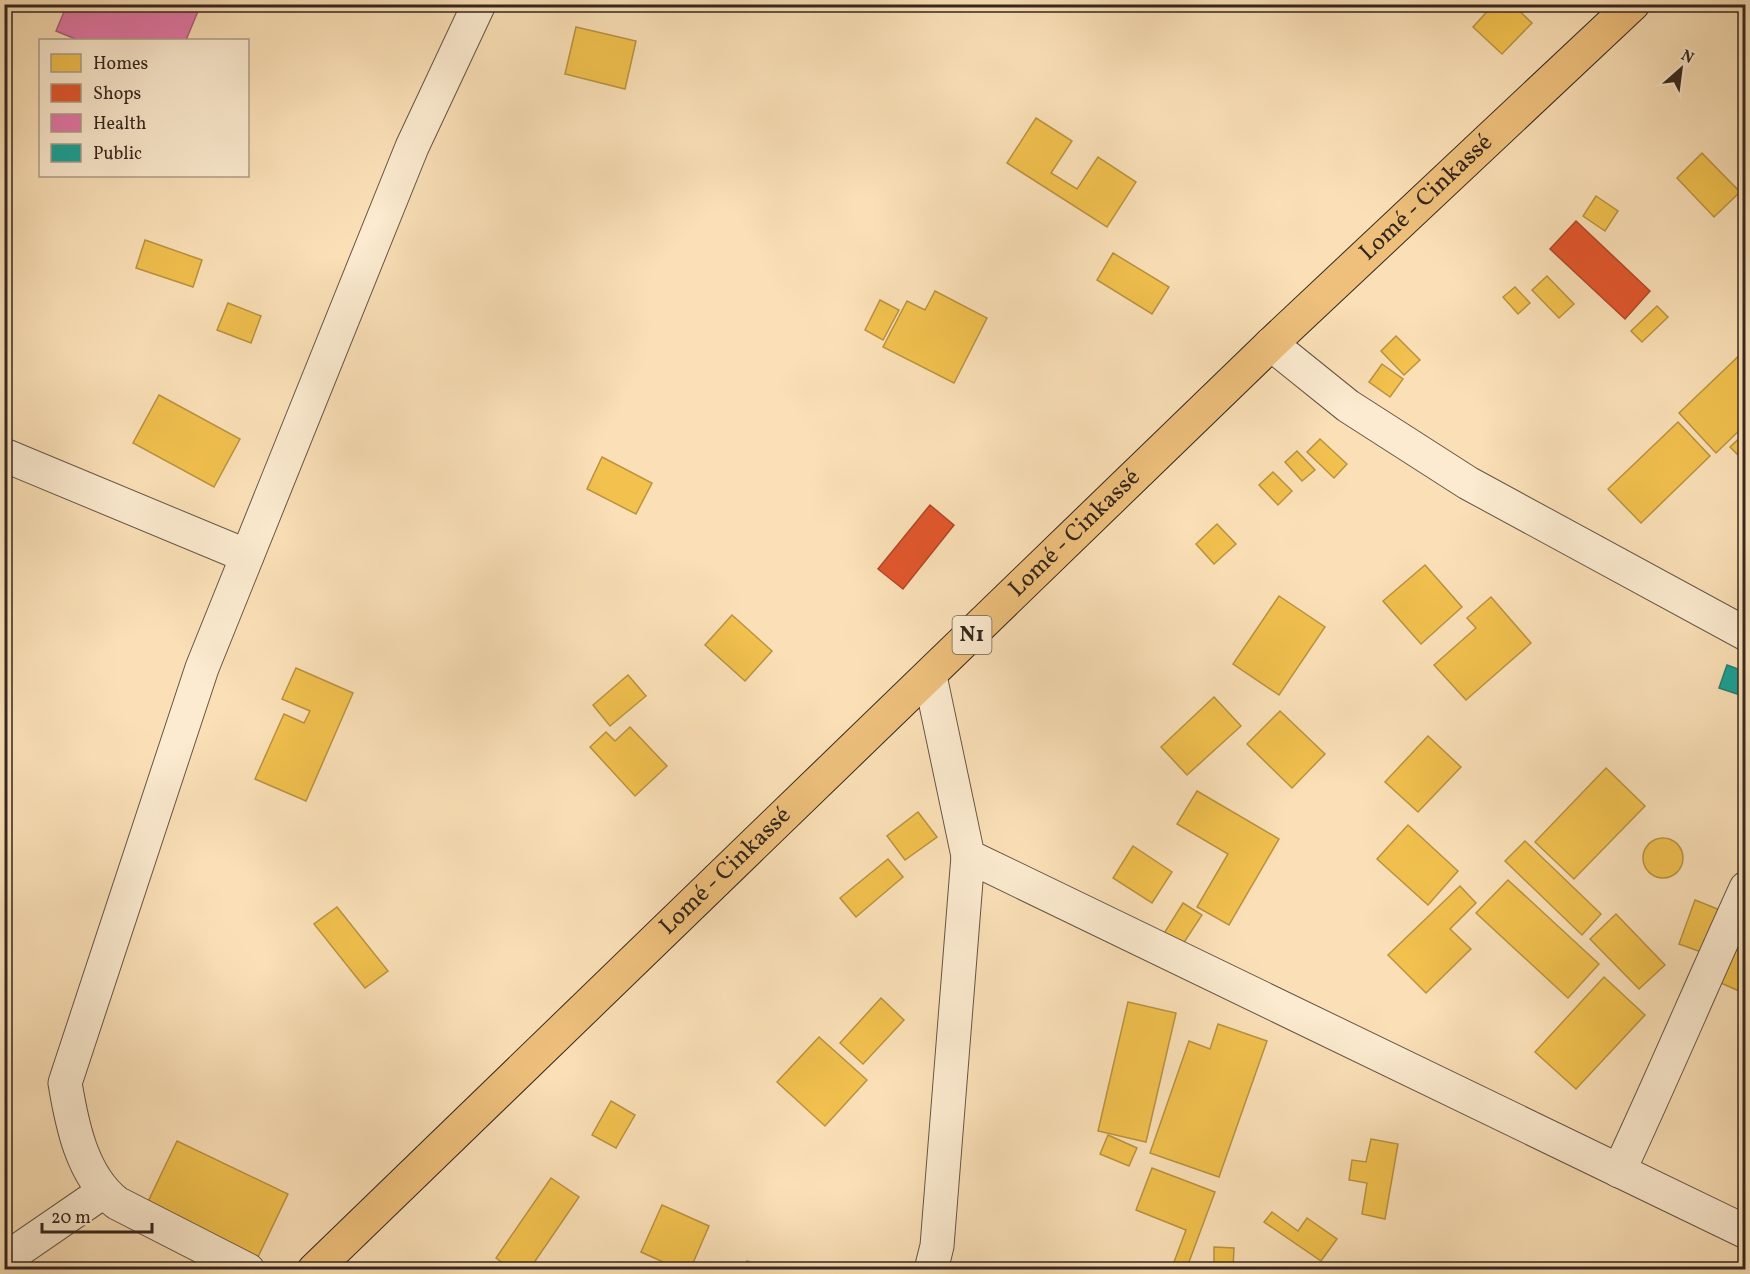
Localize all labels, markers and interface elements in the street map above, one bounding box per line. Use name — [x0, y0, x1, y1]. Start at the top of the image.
legend — [39, 39, 249, 177]
north arrow — [1651, 39, 1711, 99]
text: N — [1677, 45, 1698, 70]
text: Homes — [93, 52, 148, 77]
text: Shops — [93, 82, 141, 107]
text: Health — [93, 112, 147, 137]
street label: Lomé - Cinkassé — [1352, 127, 1501, 269]
text: Public — [93, 142, 142, 167]
street label: Lomé - Cinkassé — [1001, 462, 1149, 606]
road number: N1 — [952, 616, 992, 654]
street label: Lomé - Cinkassé — [652, 800, 799, 944]
scale bar — [42, 1196, 152, 1234]
text: 20 m — [51, 1206, 91, 1231]

